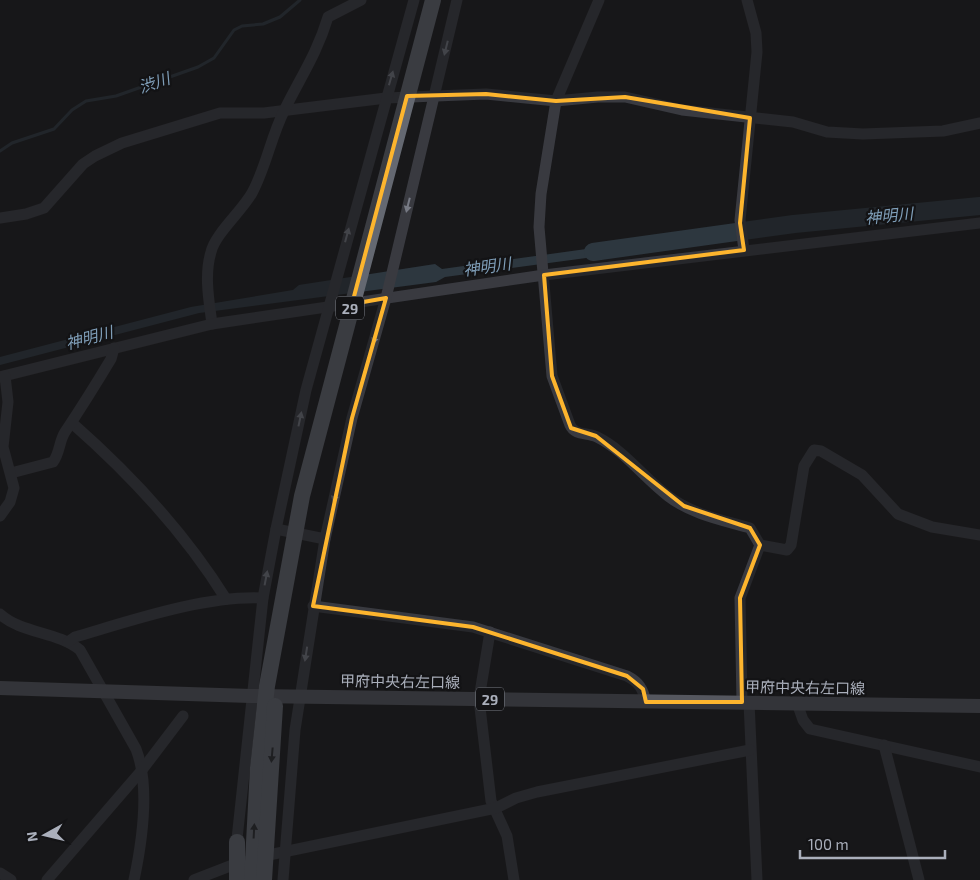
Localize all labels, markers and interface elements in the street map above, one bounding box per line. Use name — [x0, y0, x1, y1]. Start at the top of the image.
one-way arrow — [442, 40, 450, 55]
water label: 渋川 — [136, 67, 174, 96]
one-way arrow — [388, 71, 396, 86]
one-way arrow — [404, 198, 412, 213]
water label: 神明川 — [864, 203, 916, 227]
one-way arrow — [344, 227, 352, 242]
water label: 神明川 — [462, 253, 514, 279]
road number: 29 — [336, 296, 364, 320]
water label: 神明川 — [63, 321, 117, 352]
one-way arrow — [370, 330, 378, 345]
one-way arrow — [296, 411, 304, 426]
one-way arrow — [331, 487, 339, 502]
one-way arrow — [263, 569, 271, 585]
one-way arrow — [302, 647, 310, 663]
street label: 甲府中央右左口線 — [340, 671, 460, 691]
street label: 甲府中央右左口線 — [745, 677, 865, 697]
road number: 29 — [476, 688, 504, 711]
one-way arrow — [268, 747, 276, 763]
north arrow — [20, 810, 70, 860]
one-way arrow — [250, 823, 258, 839]
scale bar — [800, 828, 945, 860]
text: N — [23, 831, 41, 843]
text: 100 m — [808, 835, 849, 853]

